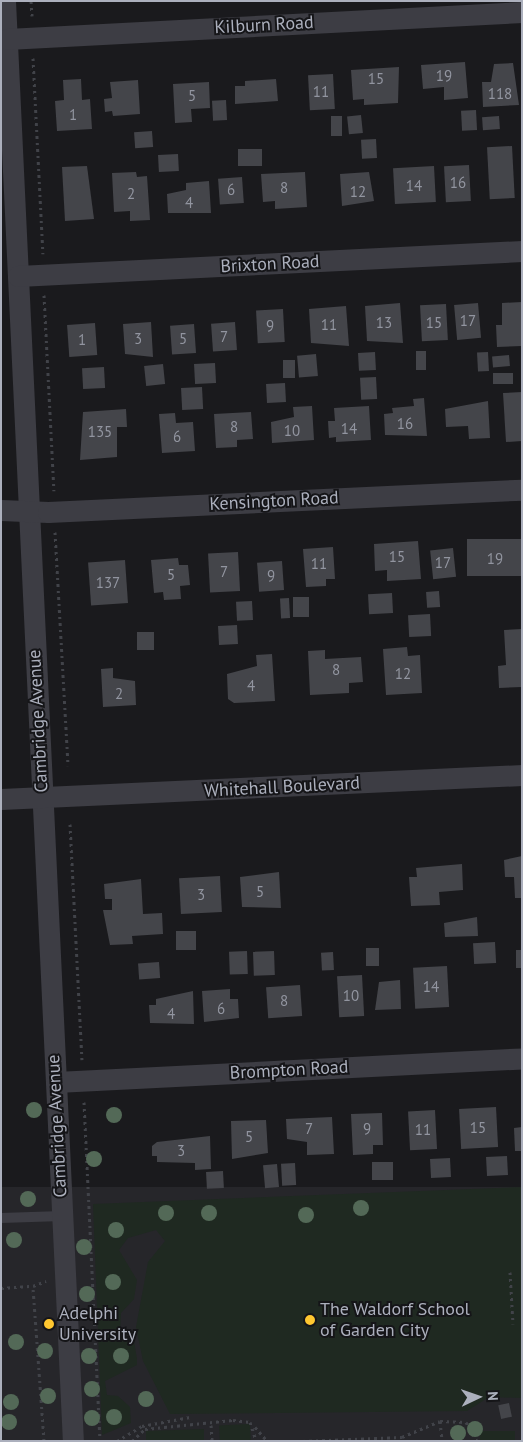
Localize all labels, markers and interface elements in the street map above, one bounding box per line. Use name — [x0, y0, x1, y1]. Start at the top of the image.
street label: Kilburn Road — [214, 12, 314, 38]
house number: 19 — [436, 67, 452, 85]
house number: 15 — [368, 70, 384, 88]
house number: 11 — [313, 83, 329, 101]
house number: 118 — [488, 85, 512, 103]
house number: 5 — [188, 87, 196, 105]
house number: 1 — [69, 106, 77, 124]
house number: 16 — [450, 174, 466, 192]
house number: 14 — [406, 177, 422, 195]
house number: 8 — [280, 179, 288, 197]
house number: 6 — [227, 181, 235, 199]
house number: 12 — [350, 183, 366, 201]
house number: 2 — [127, 185, 135, 203]
house number: 4 — [185, 194, 193, 212]
street label: Brixton Road — [220, 251, 320, 277]
house number: 17 — [460, 312, 476, 330]
house number: 13 — [376, 314, 392, 332]
house number: 15 — [426, 314, 442, 332]
house number: 11 — [321, 316, 337, 334]
house number: 9 — [266, 317, 274, 335]
house number: 7 — [220, 328, 228, 346]
house number: 3 — [134, 330, 142, 348]
house number: 5 — [179, 330, 187, 348]
house number: 1 — [78, 331, 86, 349]
house number: 16 — [397, 415, 413, 433]
house number: 8 — [230, 418, 238, 436]
house number: 14 — [341, 420, 357, 438]
house number: 10 — [284, 422, 300, 440]
house number: 135 — [88, 423, 112, 441]
house number: 6 — [173, 428, 181, 446]
street label: Kensington Road — [209, 487, 339, 515]
house number: 15 — [389, 548, 405, 566]
house number: 19 — [487, 550, 503, 568]
house number: 17 — [435, 554, 451, 572]
house number: 11 — [311, 555, 327, 573]
house number: 7 — [220, 563, 228, 581]
house number: 5 — [167, 566, 175, 584]
house number: 9 — [267, 567, 275, 585]
house number: 137 — [96, 574, 120, 592]
street label: Cambridge Avenue — [23, 649, 53, 793]
house number: 8 — [332, 661, 340, 679]
house number: 12 — [395, 665, 411, 683]
house number: 4 — [247, 677, 255, 695]
house number: 2 — [115, 685, 123, 703]
street label: Whitehall Boulevard — [204, 772, 360, 802]
house number: 5 — [256, 883, 264, 901]
house number: 3 — [197, 886, 205, 904]
house number: 14 — [423, 978, 439, 996]
house number: 10 — [343, 987, 359, 1005]
house number: 8 — [280, 992, 288, 1010]
house number: 6 — [217, 1000, 225, 1018]
house number: 4 — [167, 1005, 175, 1023]
street label: Cambridge Avenue — [42, 1054, 72, 1198]
street label: Brompton Road — [229, 1056, 349, 1084]
house number: 15 — [470, 1119, 486, 1137]
house number: 7 — [305, 1120, 313, 1138]
house number: 9 — [363, 1120, 371, 1138]
house number: 11 — [415, 1121, 431, 1139]
house number: 5 — [245, 1128, 253, 1146]
house number: 3 — [177, 1142, 185, 1160]
place label: The Waldorf School of Garden City — [320, 1299, 470, 1342]
place label: Adelphi University — [59, 1303, 136, 1346]
marker: The Waldorf School of Garden City — [304, 1314, 316, 1326]
marker: Adelphi University — [43, 1318, 55, 1330]
north arrow — [453, 1372, 503, 1422]
text: N — [484, 1391, 502, 1401]

